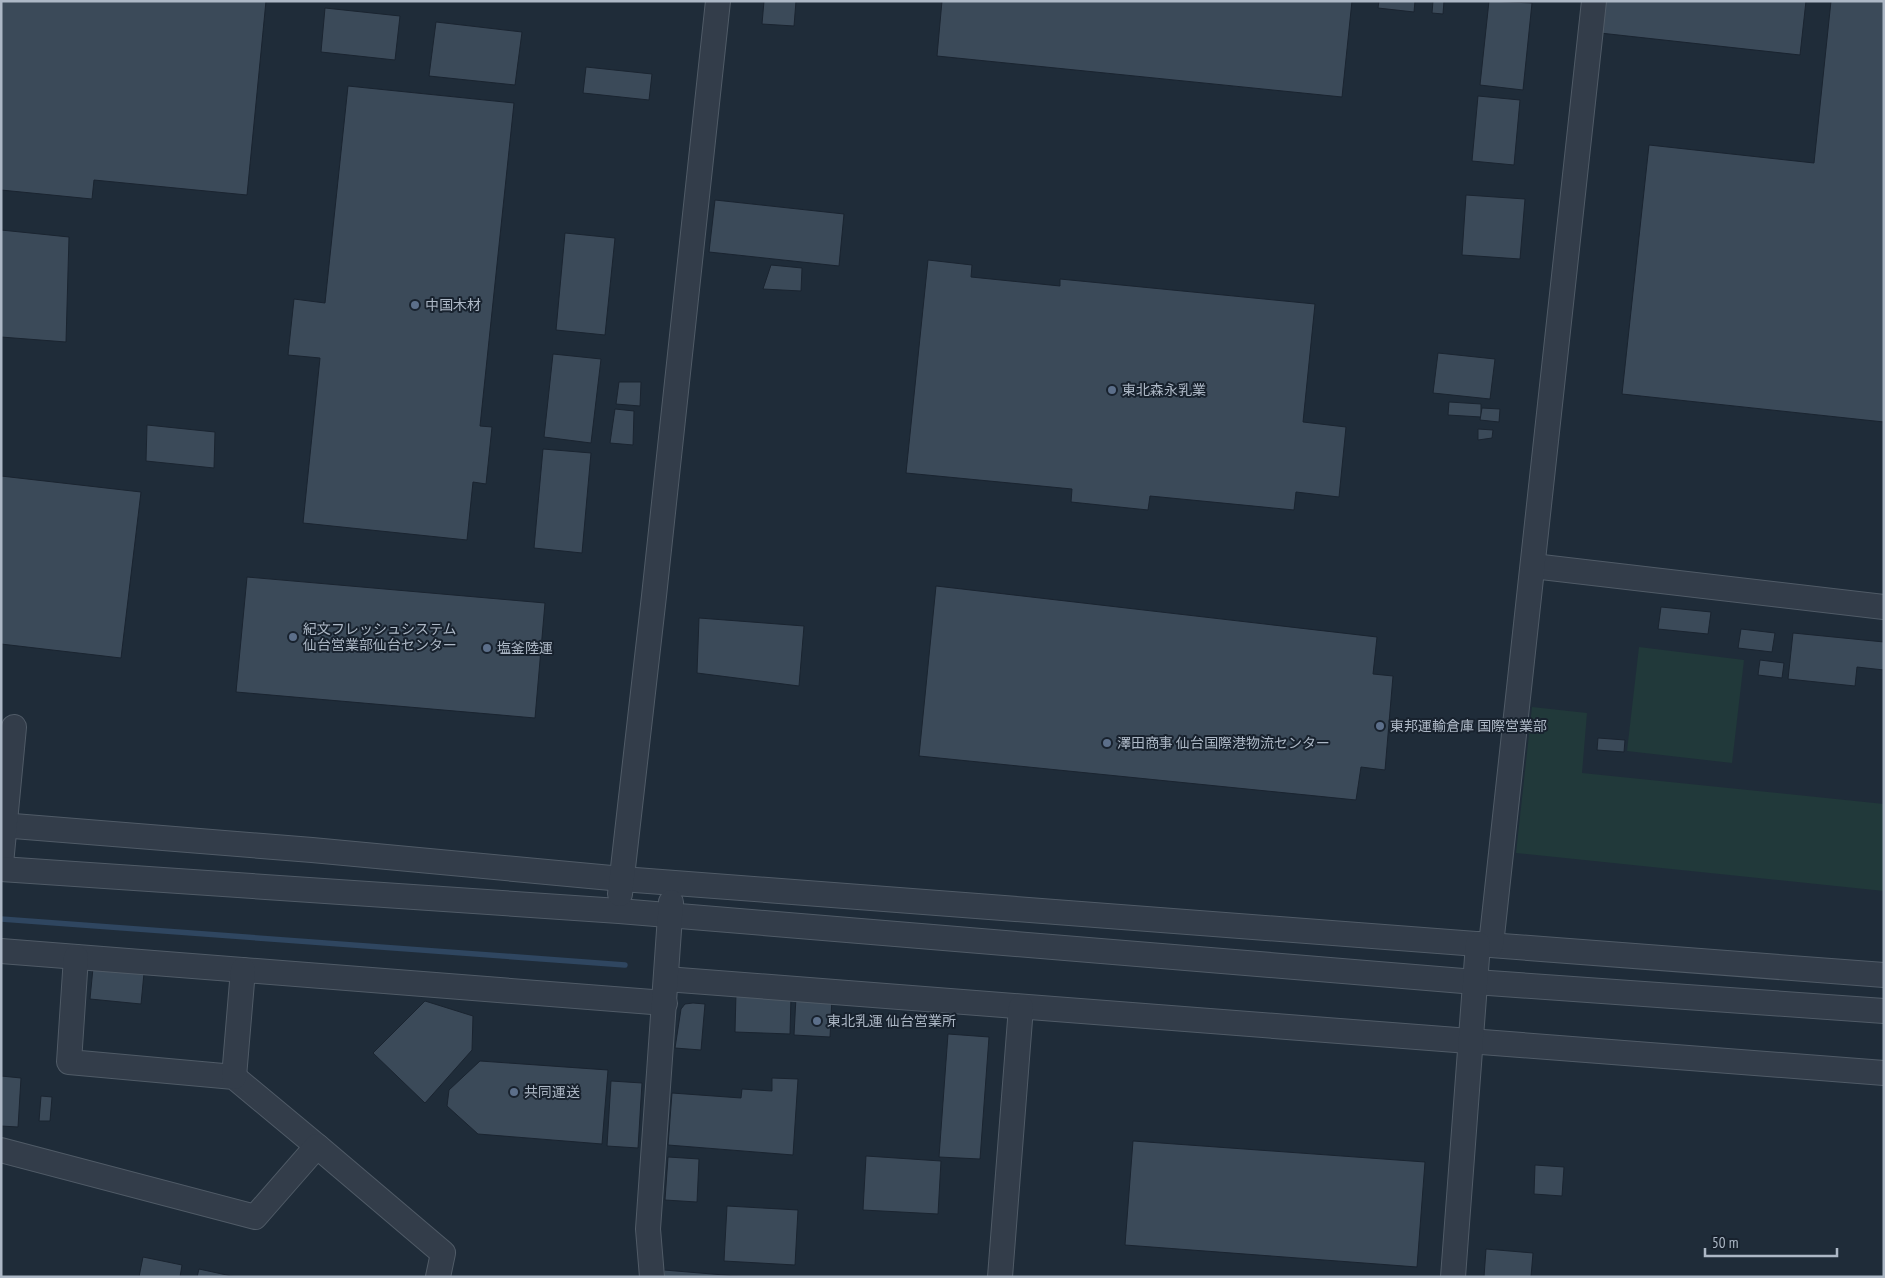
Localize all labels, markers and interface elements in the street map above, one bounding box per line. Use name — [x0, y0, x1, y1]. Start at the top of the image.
place label: 中国木材 — [425, 296, 481, 314]
marker: 中国木材 — [409, 299, 421, 311]
place label: 東北森永乳業 — [1122, 381, 1206, 399]
marker: 東北森永乳業 — [1106, 384, 1118, 396]
place label: 紀文フレッシュシステム 仙台営業部仙台センター — [303, 620, 457, 654]
marker: 紀文フレッシュシステム 仙台営業部仙台センター — [287, 631, 299, 643]
place label: 塩釜陸運 — [497, 639, 553, 657]
marker: 塩釜陸運 — [481, 642, 493, 654]
place label: 東邦運輸倉庫 国際営業部 — [1390, 717, 1547, 735]
marker: 東邦運輸倉庫 国際営業部 — [1374, 720, 1386, 732]
place label: 澤田商事 仙台国際港物流センター — [1117, 734, 1330, 752]
marker: 澤田商事 仙台国際港物流センター — [1101, 737, 1113, 749]
place label: 東北乳運 仙台営業所 — [827, 1012, 956, 1030]
marker: 東北乳運 仙台営業所 — [811, 1015, 823, 1027]
place label: 共同運送 — [524, 1083, 580, 1101]
marker: 共同運送 — [508, 1086, 520, 1098]
scale bar — [1705, 1226, 1838, 1258]
text: 50 m — [1712, 1233, 1738, 1252]

